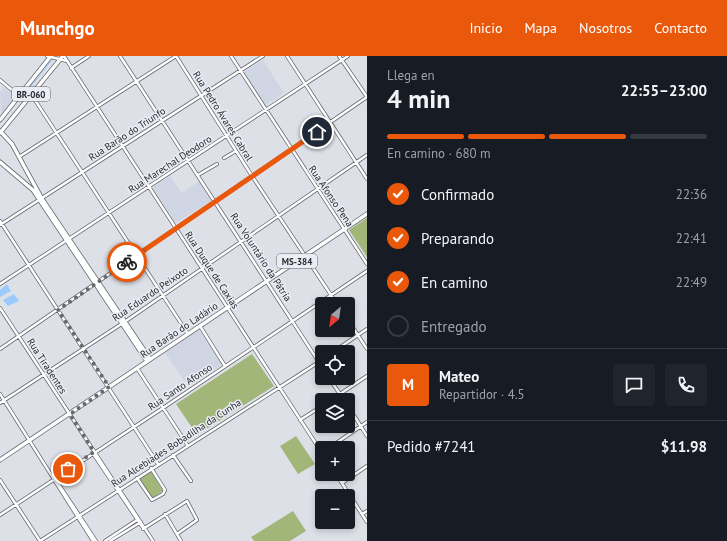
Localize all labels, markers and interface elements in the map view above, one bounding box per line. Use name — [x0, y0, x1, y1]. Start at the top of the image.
text: Munchgo — [20, 16, 95, 40]
text: Inicio — [469, 19, 502, 37]
text: Mapa — [524, 19, 557, 37]
text: Nosotros — [579, 19, 632, 37]
text: Contacto — [654, 19, 707, 37]
text: Llega en — [387, 67, 435, 84]
street label: Rua Pedro Ávares Cabral — [190, 69, 256, 163]
text: 22:55–23:00 — [621, 81, 707, 100]
text: 4 min — [387, 82, 450, 115]
road number: BR-060 — [12, 87, 50, 101]
street label: Rua Barão do Triunfo — [86, 104, 168, 164]
pin — [300, 115, 334, 149]
icon: home — [306, 121, 328, 143]
street label: Rua Marechal Deodoro — [126, 132, 214, 196]
text: En camino · 680 m — [387, 145, 491, 162]
street label: Rua Afonso Pena — [306, 163, 356, 229]
icon: check — [387, 183, 409, 205]
text: Confirmado — [421, 185, 494, 204]
text: 22:36 — [676, 186, 707, 203]
street label: Rua Voluntário da Pátria — [228, 210, 294, 304]
icon: check — [387, 227, 409, 249]
street label: Rua Duque de Caxias — [182, 229, 242, 311]
text: Preparando — [421, 229, 494, 248]
text: 22:41 — [676, 230, 707, 247]
courier — [107, 242, 147, 282]
icon: bike — [116, 251, 138, 273]
road number: MS-384 — [277, 254, 317, 268]
street label: Rua Eduardo Peixoto — [110, 264, 190, 324]
icon: check — [387, 271, 409, 293]
text: En camino — [421, 273, 488, 292]
text: 22:49 — [676, 274, 707, 291]
north arrow — [315, 297, 355, 337]
map controls — [315, 297, 355, 529]
street label: Rua Barão do Ladário — [138, 299, 220, 361]
text: Entregado — [421, 317, 487, 336]
street label: Rua Tiradentes — [24, 336, 70, 396]
button: locate — [315, 345, 355, 385]
street label: Rua Santo Afonso — [145, 361, 215, 413]
button: chat — [613, 364, 655, 406]
button: phone — [665, 364, 707, 406]
text: Mateo — [439, 367, 479, 386]
text: M — [402, 375, 414, 394]
text: Repartidor · 4.5 — [439, 386, 525, 403]
button: layers — [315, 393, 355, 433]
street label: Rua Alcebiades Bobadilha da Cunha — [108, 396, 244, 490]
text: Pedido #7241 — [387, 437, 476, 456]
text: $11.98 — [661, 437, 707, 456]
button: + — [315, 441, 355, 481]
pin — [51, 452, 85, 486]
icon: bag — [57, 458, 79, 480]
button: − — [315, 489, 355, 529]

